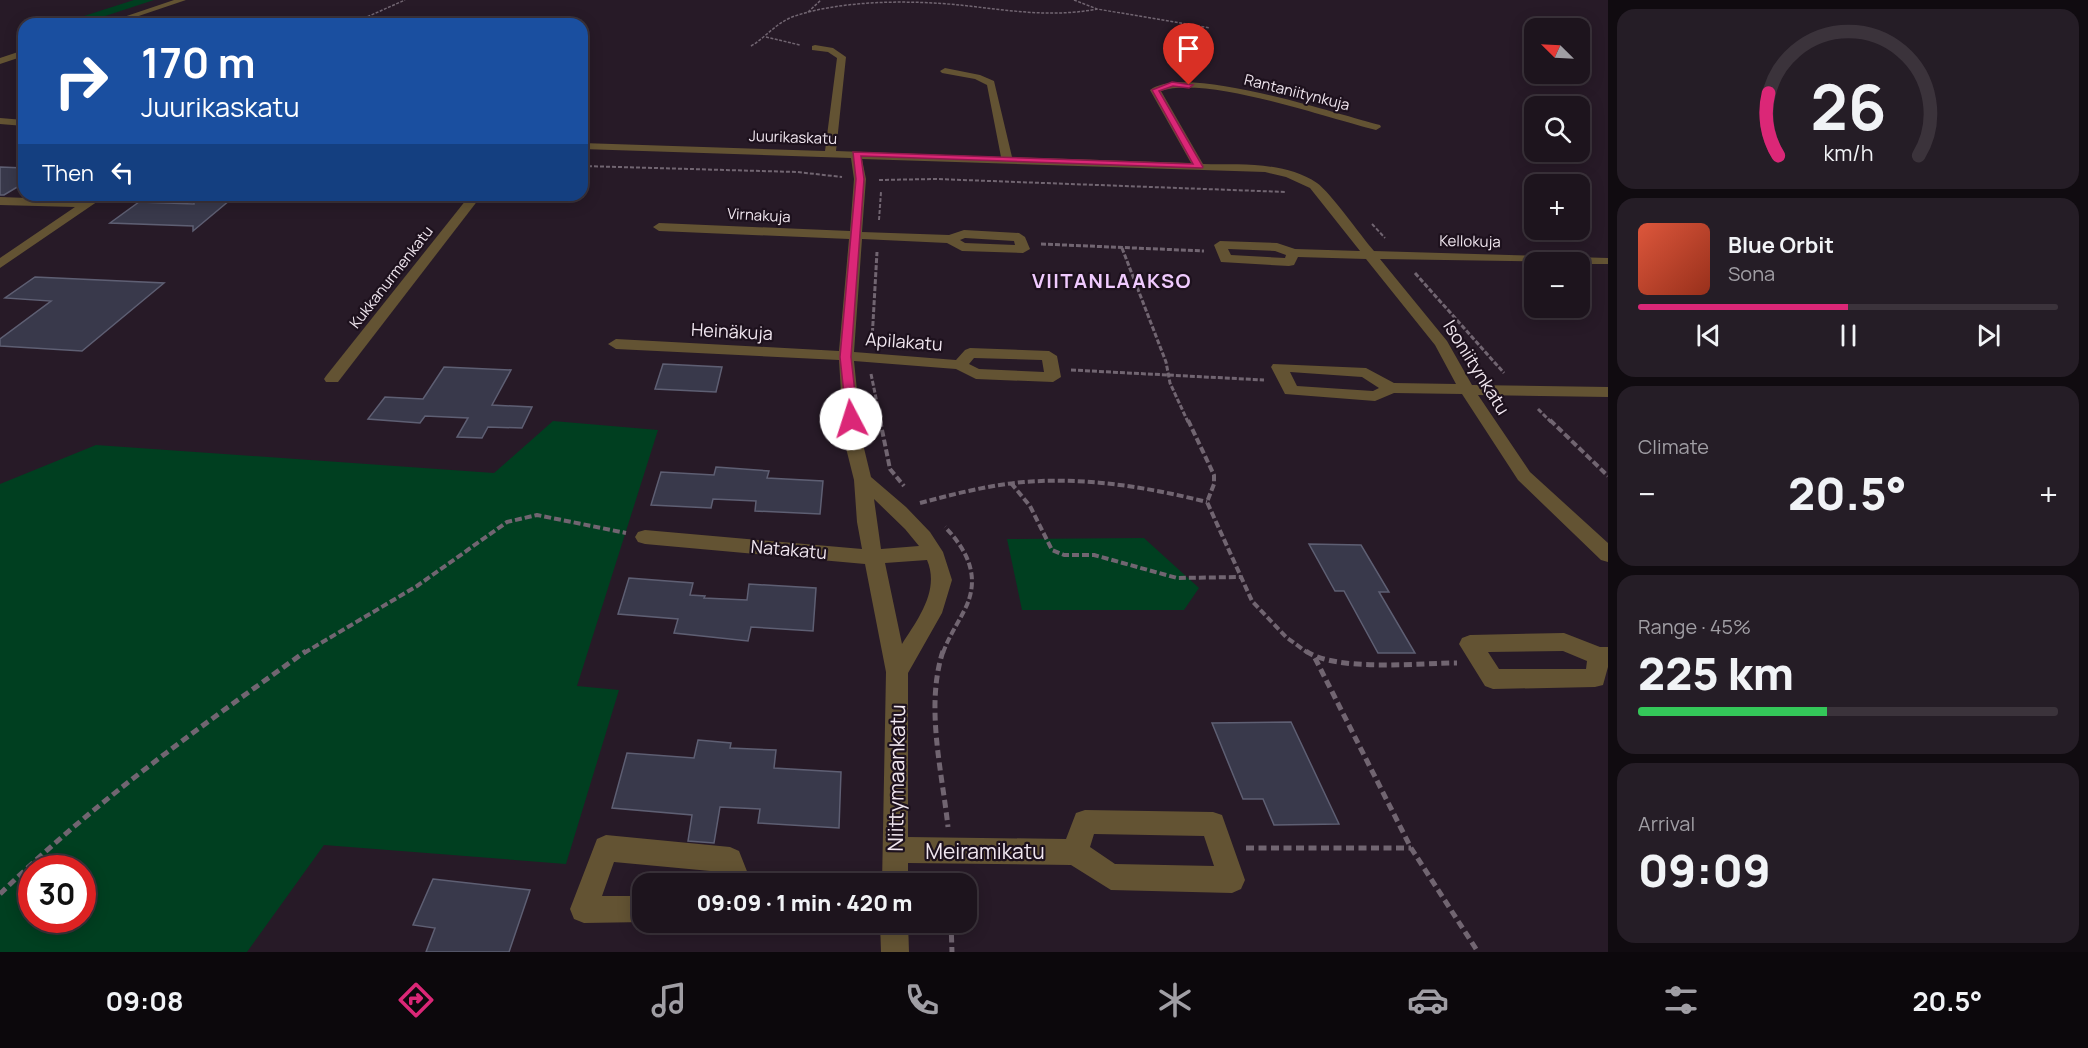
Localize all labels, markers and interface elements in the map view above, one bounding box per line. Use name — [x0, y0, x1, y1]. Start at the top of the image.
north arrow — [1524, 18, 1590, 84]
map controls — [1524, 18, 1590, 318]
pin — [1163, 23, 1214, 85]
icon: arrive — [1172, 32, 1205, 65]
text: 170 m — [141, 33, 256, 91]
icon: right — [42, 42, 120, 120]
text: 26 — [1810, 63, 1886, 149]
street label: Rantaniitynkuja — [1242, 69, 1352, 115]
text: Juurikaskatu — [141, 88, 299, 125]
button: search — [1524, 96, 1590, 162]
street label: Juurikaskatu — [749, 125, 837, 149]
text: km/h — [1823, 138, 1873, 167]
icon: left — [106, 156, 139, 189]
text: Then — [42, 158, 94, 188]
button: + — [1524, 174, 1590, 240]
street label: Virnakuja — [727, 203, 791, 227]
street label: Kukkanurmenkatu — [344, 221, 438, 333]
street label: Kellokuja — [1439, 230, 1501, 252]
text: Blue Orbit — [1728, 230, 1834, 260]
button: − — [1524, 252, 1590, 318]
text: Sona — [1728, 260, 1775, 287]
district label: VIITANLAAKSO — [1032, 267, 1192, 294]
street label: Isoniitynkatu — [1438, 315, 1516, 419]
street label: Heinäkuja — [690, 317, 774, 345]
icon: previous — [1692, 319, 1725, 352]
icon: pause — [1832, 319, 1865, 352]
icon: next — [1972, 319, 2005, 352]
street label: Apilakatu — [865, 326, 943, 356]
position arrow — [819, 387, 883, 451]
text: Climate — [1638, 433, 1709, 460]
text: 20.5° — [1788, 462, 1907, 524]
text: − — [1638, 471, 1656, 516]
text: + — [2039, 471, 2058, 516]
street label: Natakatu — [750, 534, 828, 564]
text: Range · 45% — [1638, 613, 1751, 640]
text: 225 km — [1638, 642, 1794, 704]
street label: Niittymaankatu — [881, 704, 911, 852]
text: Arrival — [1638, 810, 1695, 837]
street label: Meiramikatu — [925, 837, 1045, 865]
text: 09:09 — [1638, 839, 1771, 901]
speed limit sign: 30 — [18, 855, 96, 933]
text: 09:09 · 1 min · 420 m — [696, 888, 913, 918]
icon: directions — [395, 979, 437, 1021]
icon: music — [648, 979, 690, 1021]
icon: phone — [901, 979, 943, 1021]
icon: climate — [1154, 979, 1196, 1021]
icon: car — [1407, 979, 1449, 1021]
icon: filters — [1660, 979, 1702, 1021]
text: 09:08 — [105, 982, 184, 1019]
text: 20.5° — [1912, 982, 1983, 1019]

